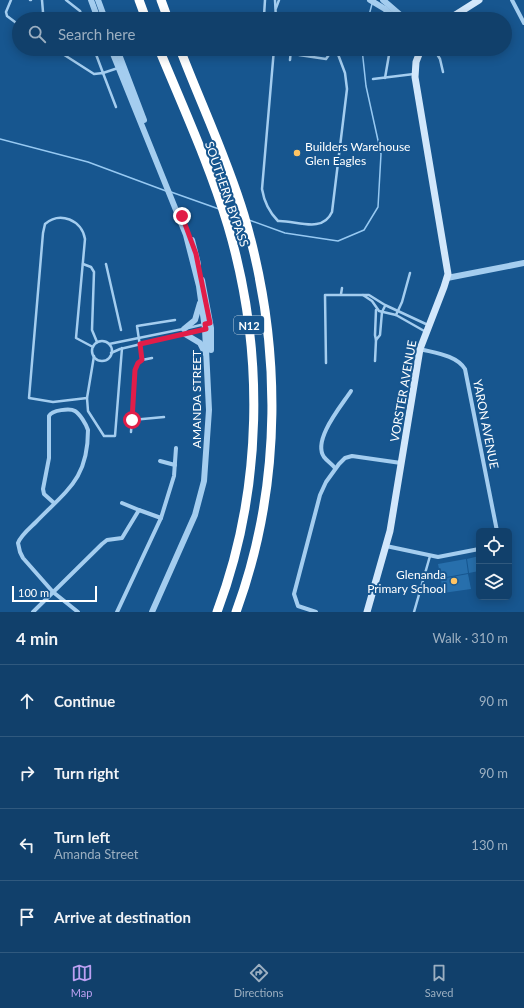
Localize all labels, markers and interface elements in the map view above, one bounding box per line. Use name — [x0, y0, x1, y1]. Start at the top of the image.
search box — [12, 12, 512, 56]
icon: search — [26, 23, 48, 45]
text: Search here — [58, 25, 135, 43]
street label: SOUTHERN BYPASS — [202, 139, 252, 249]
place label: Builders Warehouse Glen Eagles — [305, 139, 410, 168]
marker: Builders Warehouse Glen Eagles — [292, 148, 302, 158]
route end — [173, 207, 191, 225]
road number: N12 — [234, 316, 264, 334]
street label: VORSTER AVENUE — [387, 339, 419, 443]
street label: AMANDA STREET — [189, 350, 204, 448]
street label: YARON AVENUE — [470, 378, 502, 470]
route start — [123, 411, 141, 429]
map controls — [476, 528, 512, 600]
button: locate — [476, 528, 512, 564]
button: layers — [476, 564, 512, 600]
place label: Glenanda Primary School — [367, 567, 446, 596]
marker: Glenanda Primary School — [449, 576, 459, 586]
scale bar — [12, 584, 97, 603]
text: 100 m — [18, 586, 49, 599]
text: 4 min — [16, 628, 58, 649]
text: Walk · 310 m — [432, 630, 508, 646]
icon: ahead — [16, 690, 38, 712]
text: Continue — [54, 692, 115, 710]
text: 90 m — [479, 693, 508, 709]
icon: right — [16, 762, 38, 784]
text: Turn right — [54, 764, 119, 782]
text: 90 m — [479, 765, 508, 781]
text: Turn left — [54, 828, 110, 846]
icon: left — [16, 834, 38, 856]
text: 130 m — [471, 837, 508, 853]
text: Amanda Street — [54, 846, 138, 862]
icon: arrive — [16, 906, 38, 928]
text: Arrive at destination — [54, 908, 191, 926]
tab: Map — [71, 962, 93, 999]
tab: Directions — [234, 962, 283, 999]
tab: Saved — [425, 962, 453, 999]

